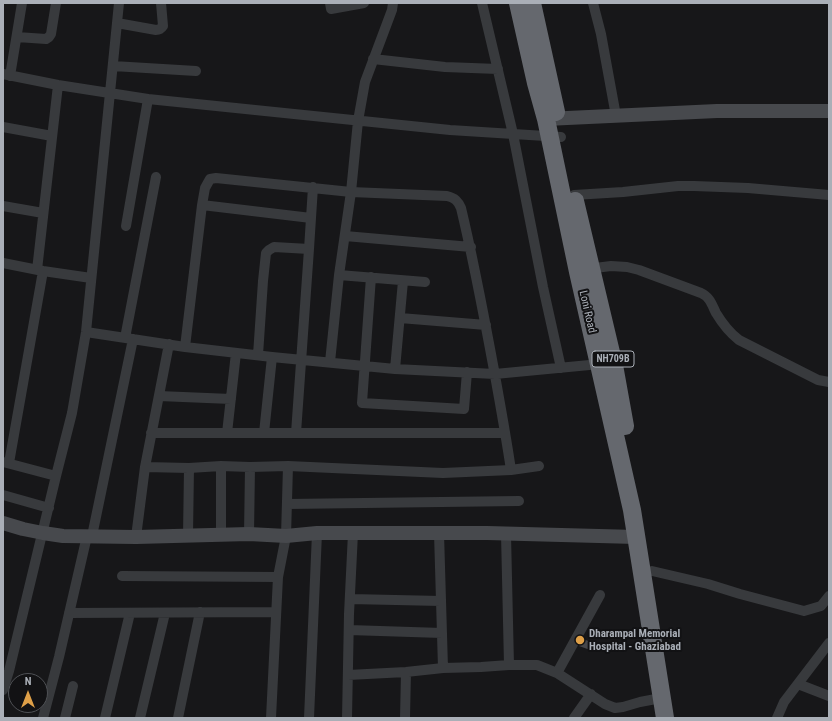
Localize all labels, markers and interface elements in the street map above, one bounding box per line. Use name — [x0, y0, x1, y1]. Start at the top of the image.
street label: Loni Road — [576, 289, 598, 335]
road number: NH709B — [592, 351, 634, 367]
place label: Dharampal Memorial Hospital - Ghaziabad — [589, 627, 681, 653]
marker: Dharampal Memorial Hospital - Ghaziabad — [574, 634, 586, 646]
north arrow — [8, 673, 48, 713]
text: N — [25, 675, 31, 688]

